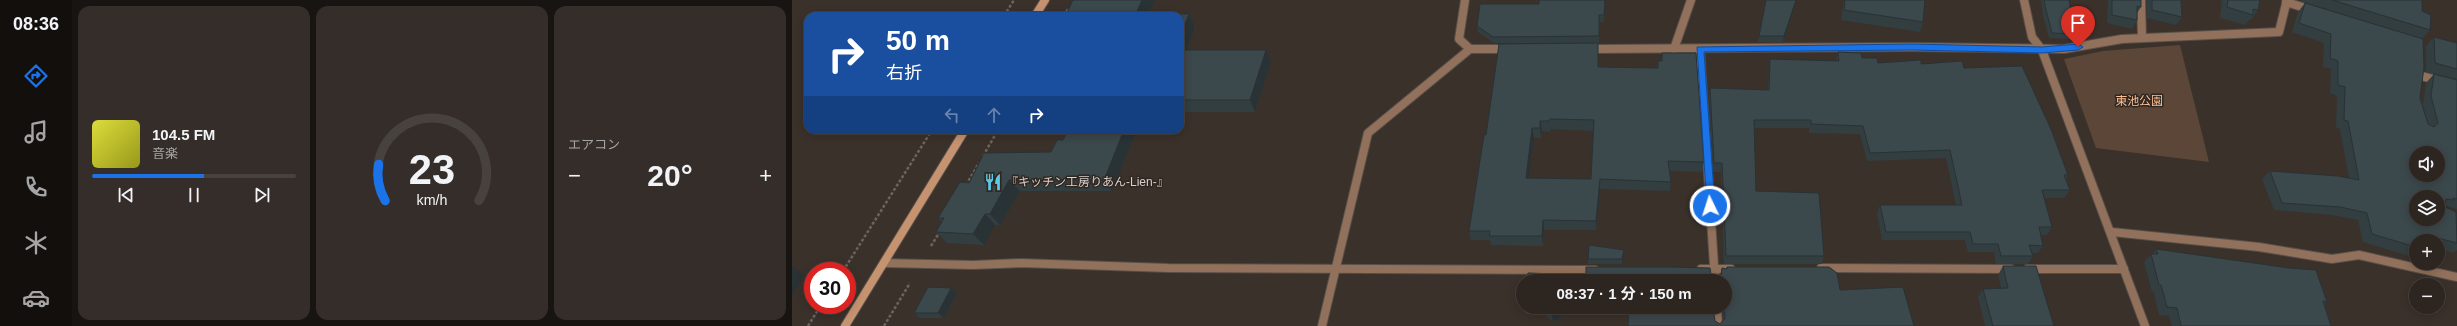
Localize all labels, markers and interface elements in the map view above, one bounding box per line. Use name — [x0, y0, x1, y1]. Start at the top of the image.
pin — [2061, 6, 2095, 47]
icon: arrive — [2067, 12, 2089, 34]
text: 08:36 — [13, 14, 59, 34]
text: 50 m — [886, 25, 950, 56]
icon: right — [820, 28, 872, 80]
icon: directions — [22, 62, 50, 90]
text: 右折 — [886, 63, 922, 83]
park label: 東池公園 — [2115, 94, 2163, 108]
icon: left — [941, 104, 963, 126]
icon: ahead — [983, 104, 1005, 126]
icon: right — [1025, 104, 1047, 126]
icon: music — [22, 118, 50, 146]
text: 104.5 FM — [152, 126, 215, 143]
text: エアコン — [568, 137, 620, 152]
text: 音楽 — [152, 146, 178, 161]
text: 23 — [409, 146, 455, 193]
map controls — [2409, 146, 2445, 314]
button: sound — [2409, 146, 2445, 182]
text: 20° — [647, 159, 693, 192]
text: − — [568, 163, 581, 188]
text: + — [759, 163, 772, 188]
restaurant icon: 『キッチン工房りあん-Lien-』 — [983, 172, 1003, 192]
icon: phone — [22, 173, 50, 201]
place label: 『キッチン工房りあん-Lien-』 — [1006, 175, 1169, 189]
icon: previous — [115, 184, 137, 206]
icon: pause — [183, 184, 205, 206]
icon: next — [251, 184, 273, 206]
position arrow — [1689, 185, 1731, 227]
button: layers — [2409, 190, 2445, 226]
text: km/h — [417, 192, 448, 208]
icon: climate — [22, 229, 50, 257]
button: + — [2409, 234, 2445, 270]
speed limit sign: 30 — [804, 262, 856, 314]
button: − — [2409, 278, 2445, 314]
icon: car — [22, 284, 50, 312]
text: 08:37 · 1 分 · 150 m — [1556, 285, 1692, 302]

